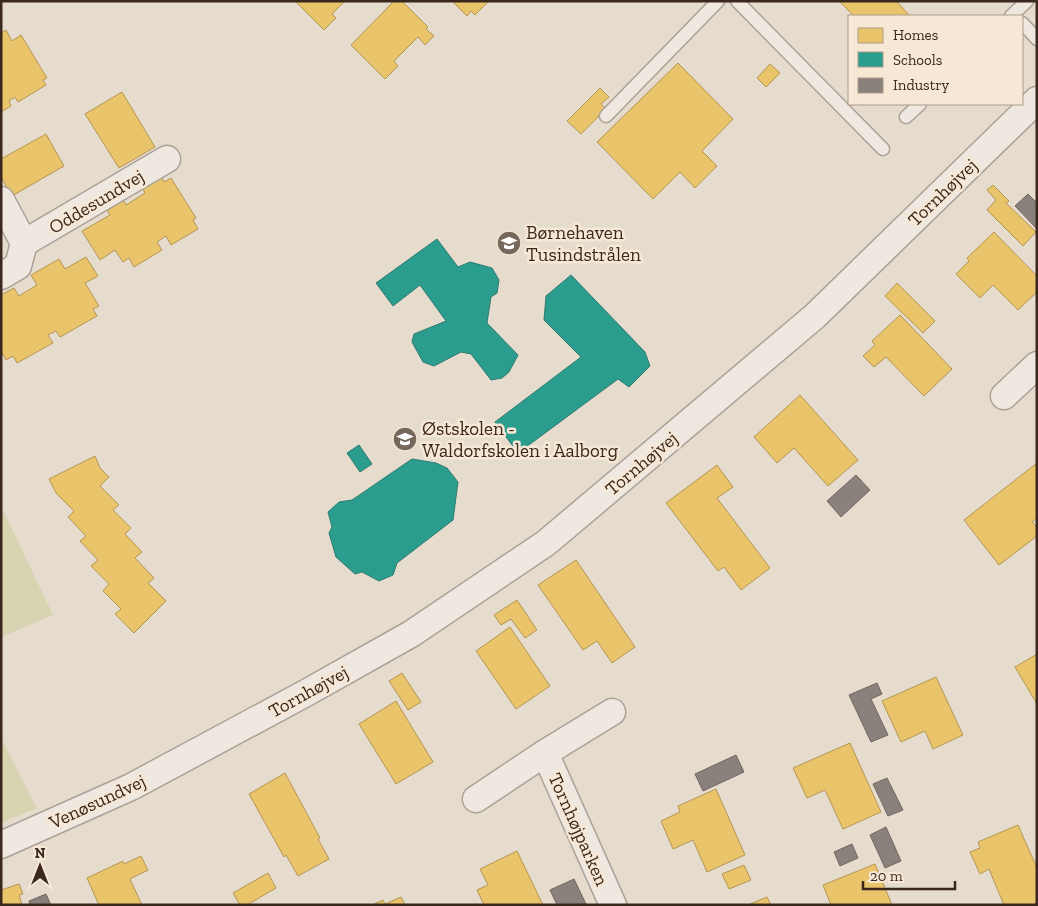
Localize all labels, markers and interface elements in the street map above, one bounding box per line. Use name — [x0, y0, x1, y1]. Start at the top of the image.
legend — [848, 15, 1023, 105]
text: Homes — [893, 26, 938, 44]
text: Schools — [893, 51, 942, 69]
text: Industry — [893, 76, 950, 94]
street label: Tornhøjvej — [903, 154, 982, 231]
street label: Oddesundvej — [45, 164, 148, 239]
place label: Børnehaven Tusindstrålen — [526, 221, 641, 266]
school or university icon: Børnehaven Tusindstrålen — [496, 230, 522, 256]
place label: Østskolen - Waldorfskolen i Aalborg — [422, 417, 619, 462]
school or university icon: Østskolen - Waldorfskolen i Aalborg — [392, 426, 418, 452]
street label: Tornhøjvej — [600, 426, 682, 500]
street label: Tornhøjvej — [264, 660, 352, 723]
street label: Venøsundvej — [44, 769, 149, 834]
street label: Tornhøjparken — [543, 769, 614, 889]
north arrow — [15, 841, 65, 891]
text: N — [35, 845, 46, 862]
scale bar — [863, 858, 956, 890]
text: 20 m — [870, 867, 903, 885]

